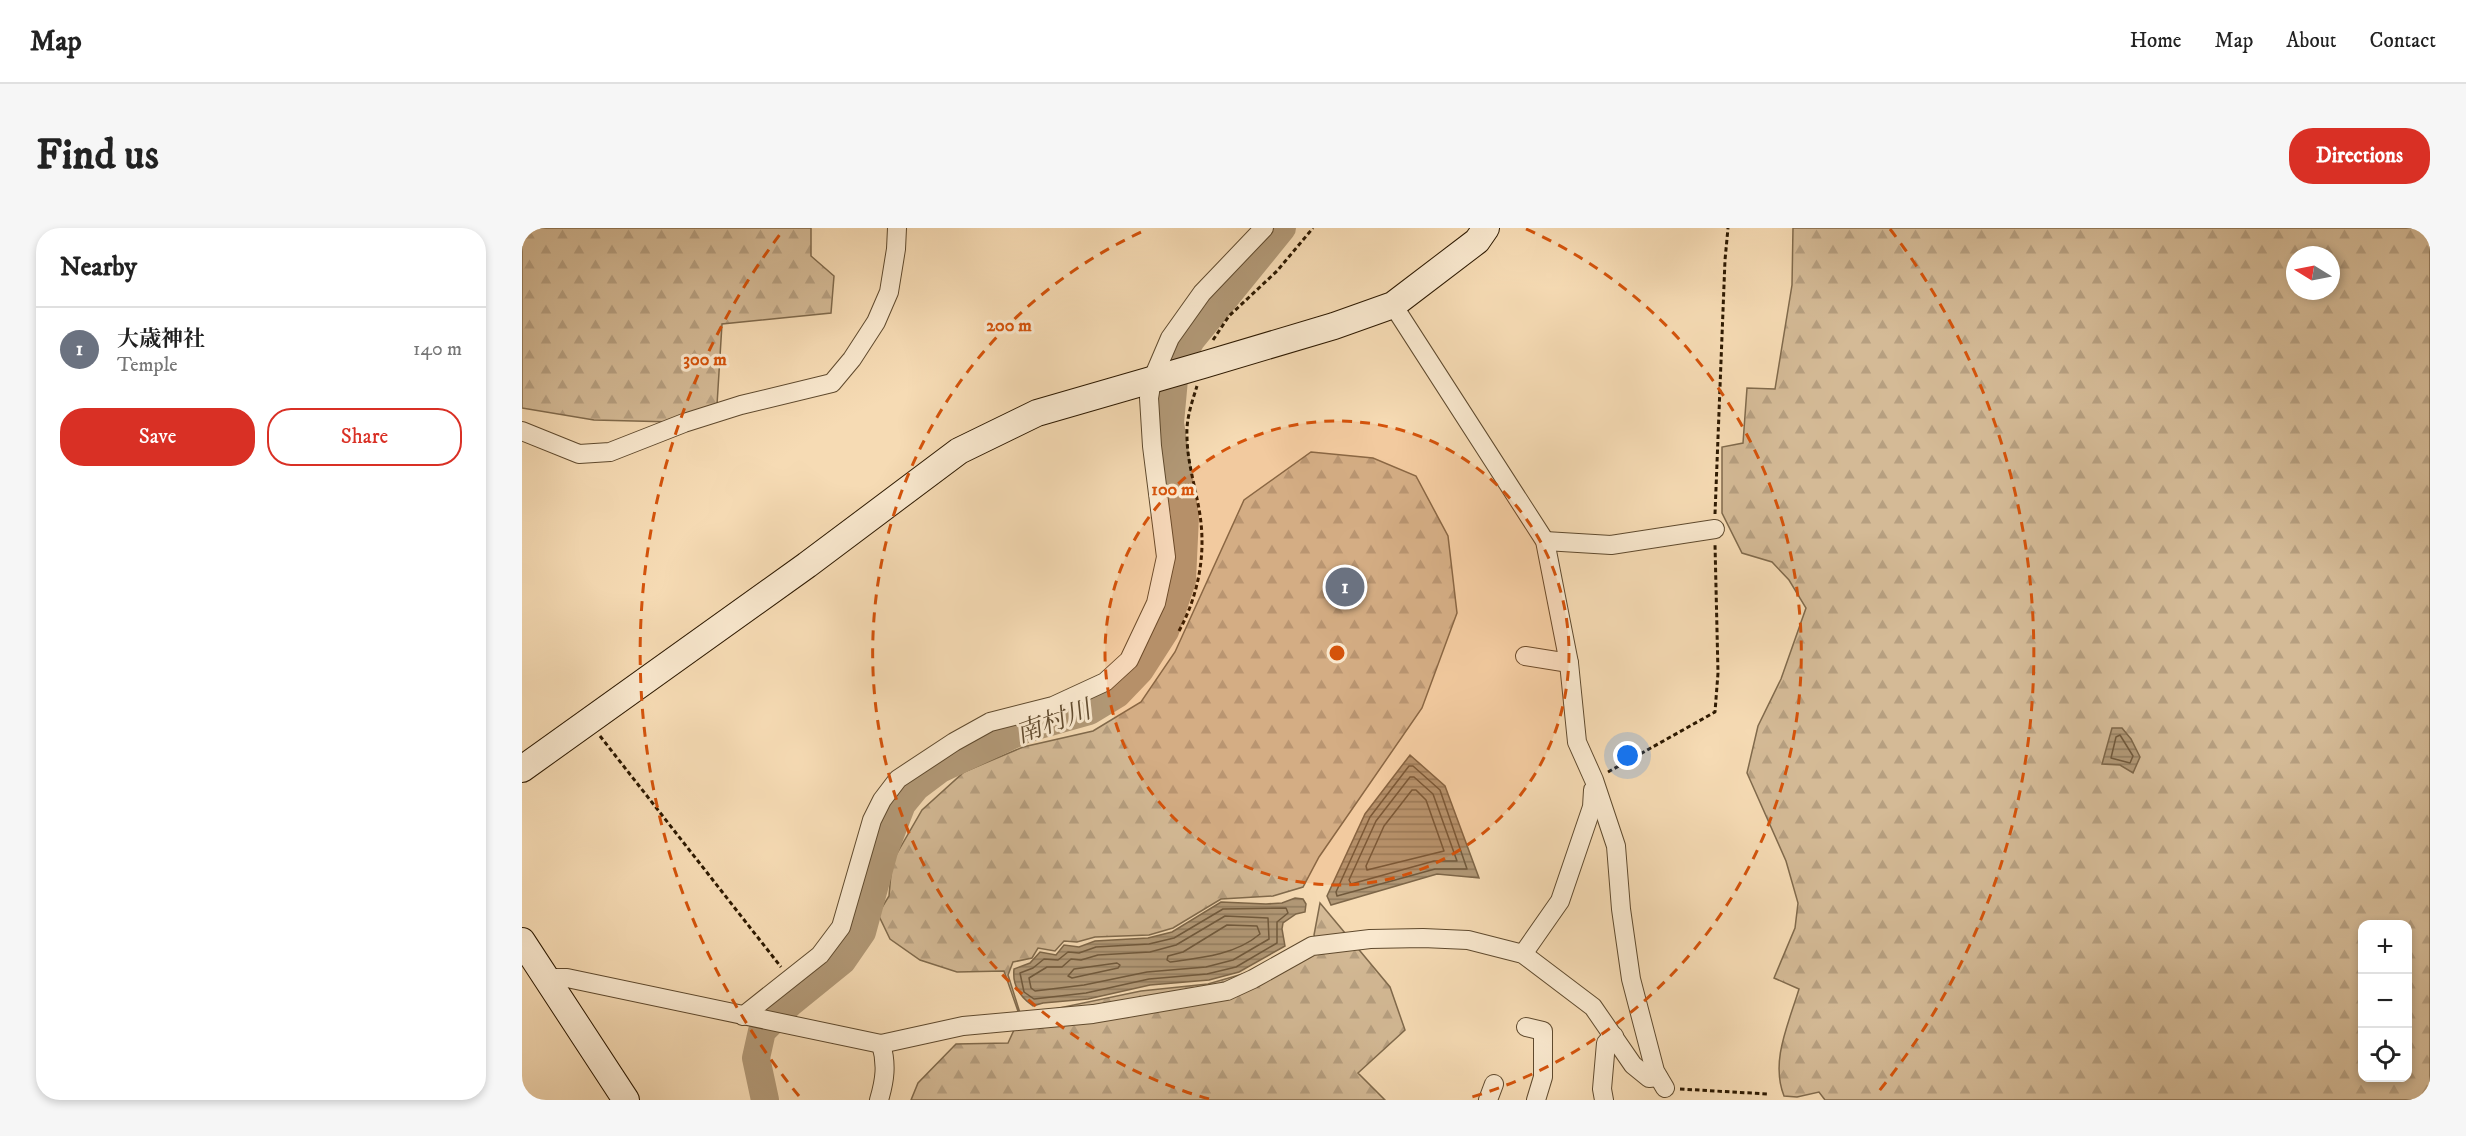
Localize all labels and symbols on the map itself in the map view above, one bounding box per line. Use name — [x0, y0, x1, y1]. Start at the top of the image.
north arrow — [2286, 246, 2340, 300]
text: 200 m — [986, 315, 1032, 337]
text: 300 m — [683, 349, 727, 371]
text: 100 m — [1151, 479, 1195, 501]
pin: 1 — [1326, 564, 1364, 610]
centre of rings — [1327, 643, 1347, 663]
water label: 南村川 — [1011, 693, 1099, 751]
your location — [1613, 741, 1642, 770]

